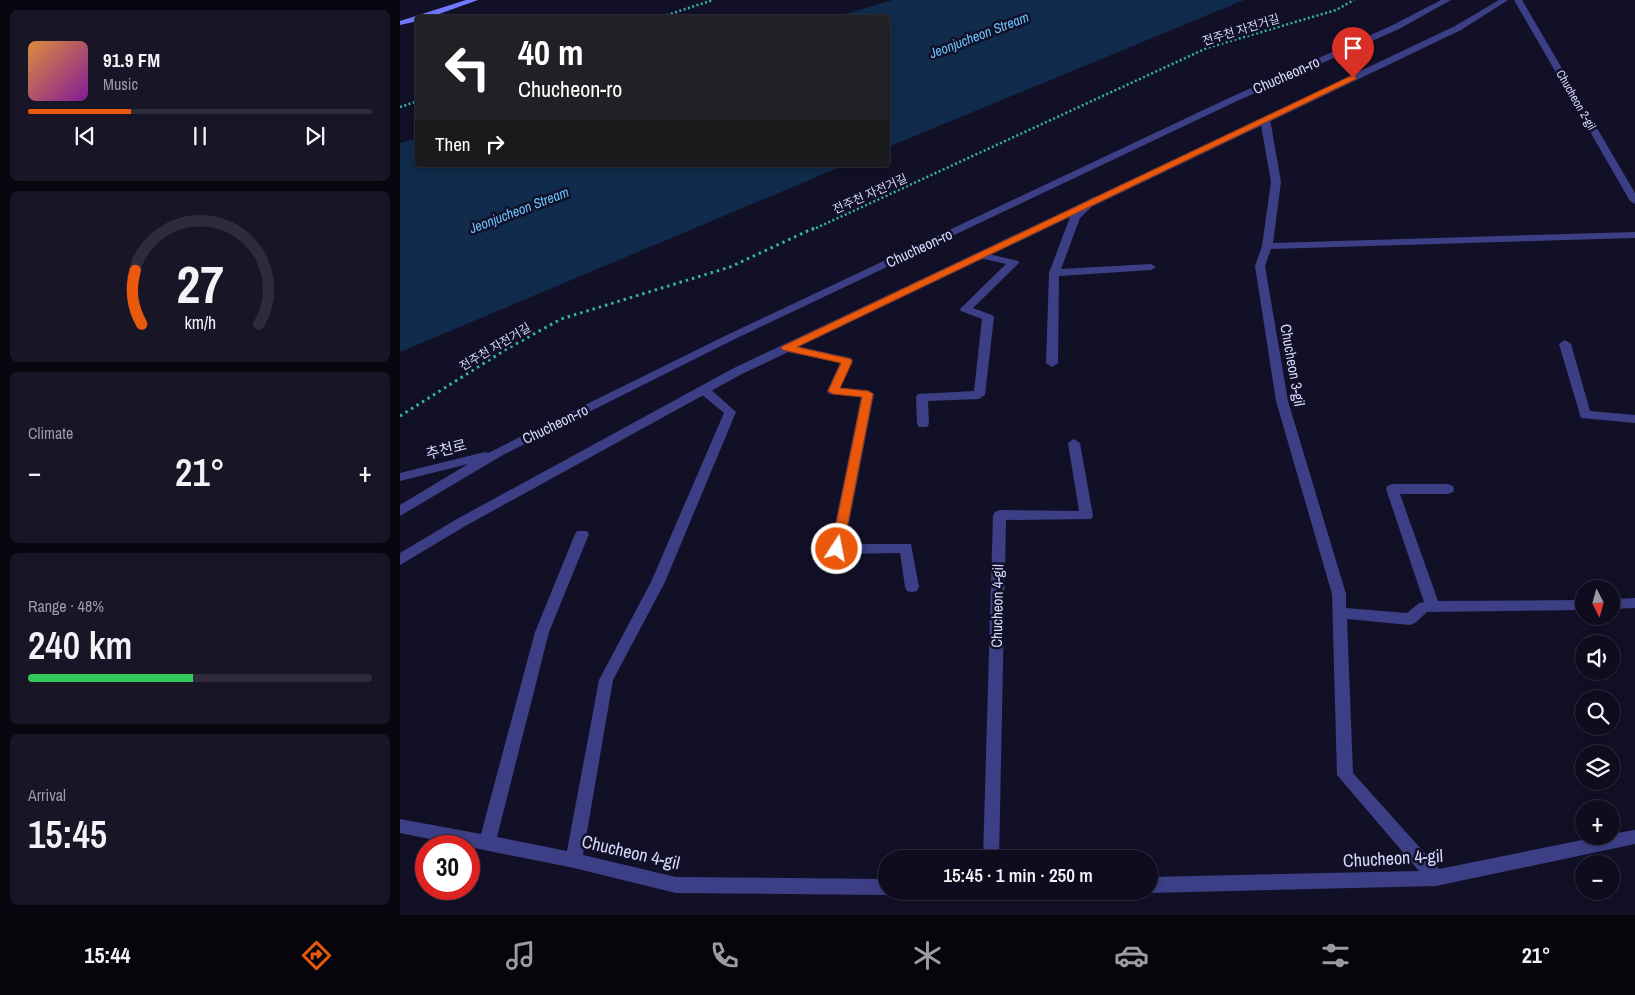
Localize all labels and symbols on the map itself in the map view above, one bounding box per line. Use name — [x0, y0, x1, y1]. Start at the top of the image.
water label: Jeonjucheon Stream — [926, 8, 1031, 63]
street label: 전주천 자전거길 — [1200, 11, 1282, 49]
pin — [1332, 27, 1374, 78]
street label: Chucheon-ro — [1249, 51, 1323, 99]
street label: Chucheon 2-gil — [1552, 67, 1600, 133]
street label: 전주천 자전거길 — [830, 170, 910, 218]
water label: Jeonjucheon Stream — [466, 183, 571, 238]
street label: Chucheon-ro — [882, 223, 956, 273]
street label: 전주천 자전거길 — [457, 320, 533, 374]
street label: Chucheon 3-gil — [1275, 322, 1311, 408]
street label: Chucheon-ro — [518, 399, 592, 449]
street label: 추천로 — [423, 434, 469, 464]
position arrow — [810, 522, 862, 574]
street label: Chucheon 4-gil — [986, 564, 1008, 648]
north arrow — [1575, 580, 1620, 625]
street label: Chucheon 4-gil — [579, 829, 683, 875]
speed limit sign: 30 — [415, 835, 480, 900]
street label: Chucheon 4-gil — [1342, 843, 1444, 873]

